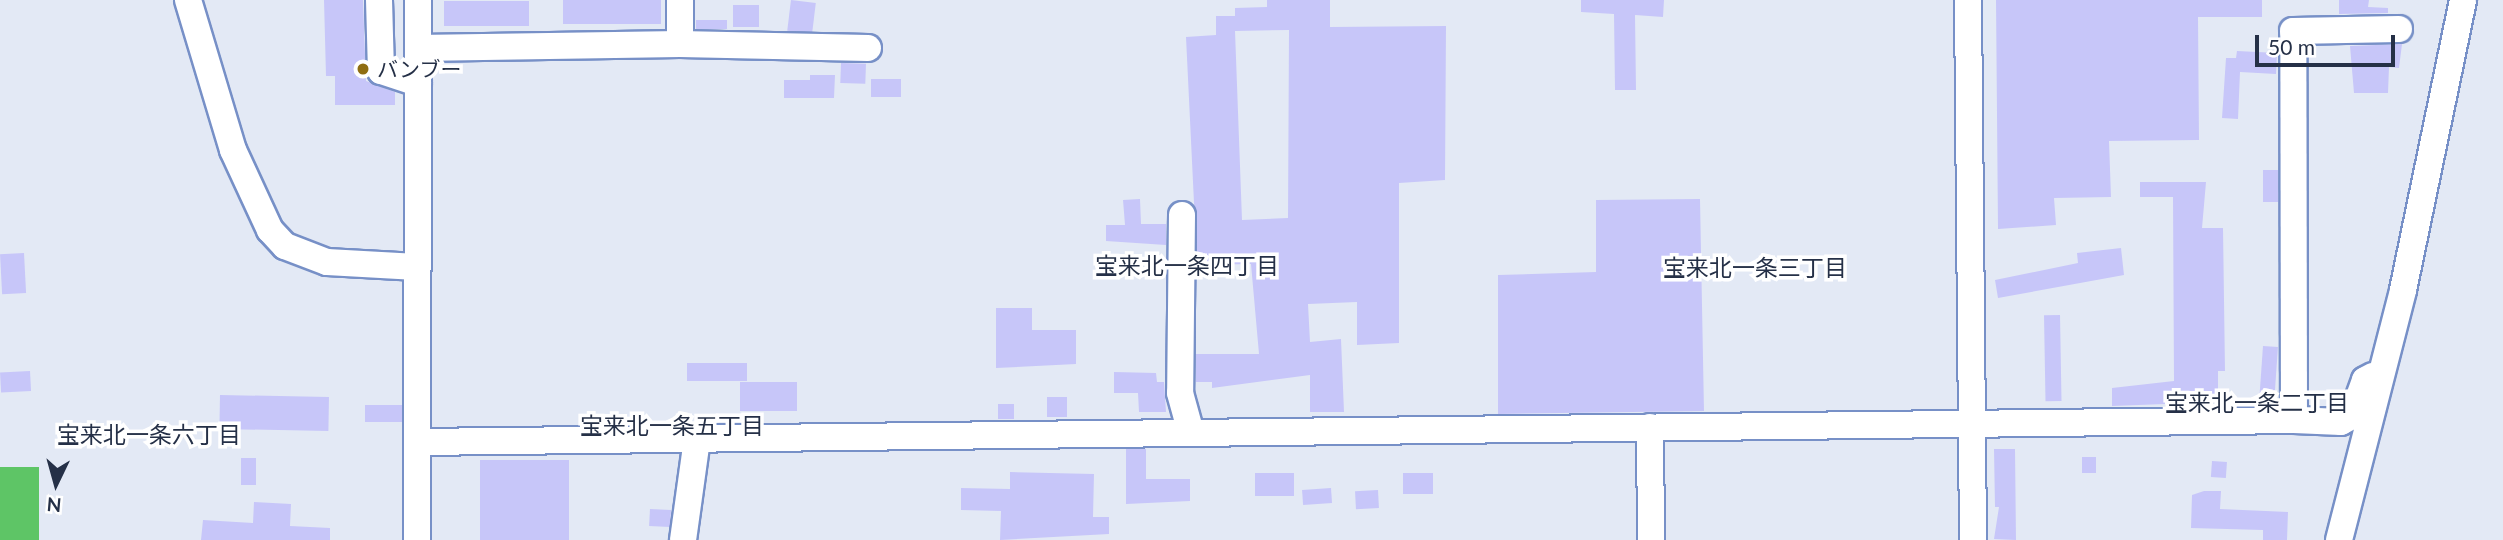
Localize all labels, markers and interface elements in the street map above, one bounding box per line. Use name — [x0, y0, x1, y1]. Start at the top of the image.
scale bar — [2258, 21, 2398, 65]
text: 50 m — [2268, 34, 2315, 59]
place label: バンブー — [377, 56, 461, 82]
marker: バンブー — [355, 61, 371, 77]
district label: 宝来北一条四丁目 — [1095, 251, 1279, 279]
district label: 宝来北一条三丁目 — [1663, 253, 1847, 281]
district label: 宝来北一条二丁目 — [2165, 388, 2349, 416]
district label: 宝来北一条五丁目 — [580, 411, 764, 439]
district label: 宝来北一条六丁目 — [57, 420, 241, 448]
north arrow — [21, 449, 91, 519]
text: N — [46, 493, 62, 518]

